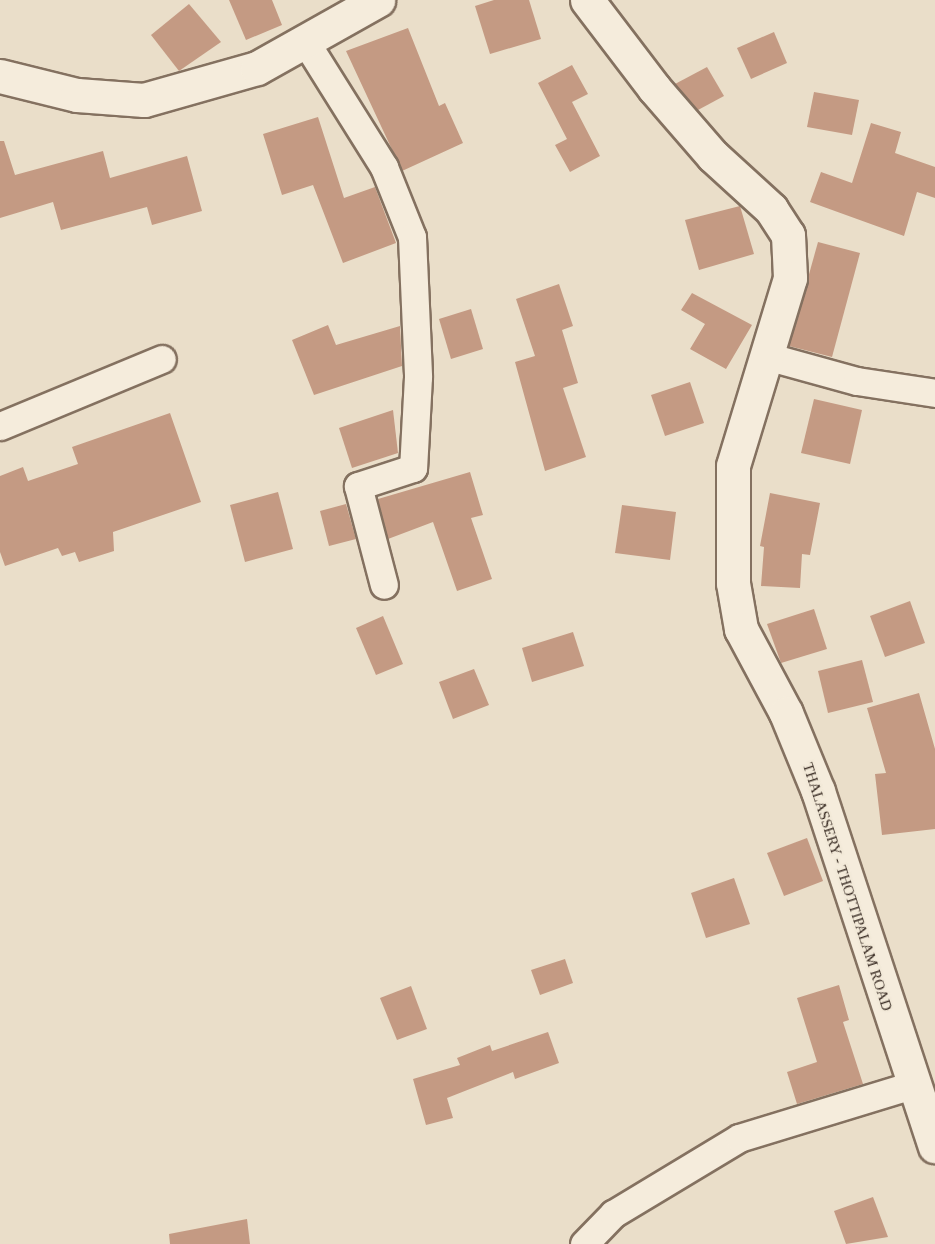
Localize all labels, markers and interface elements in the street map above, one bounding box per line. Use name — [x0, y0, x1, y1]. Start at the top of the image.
street label: THALASSERY - THOTTIPALAM ROAD — [798, 760, 896, 1014]

